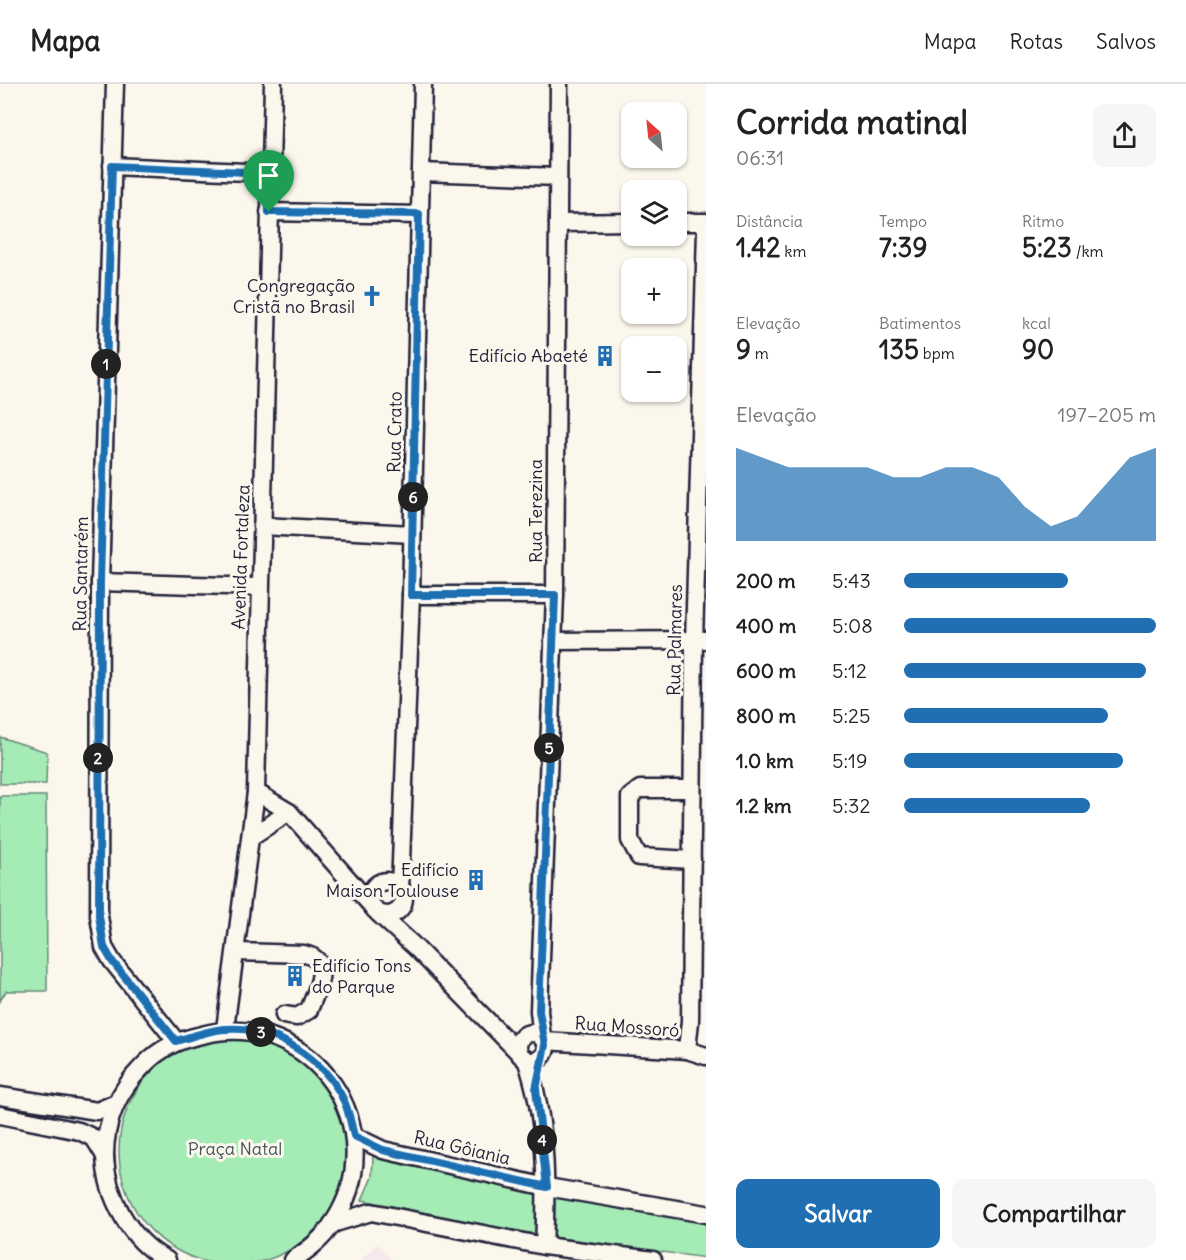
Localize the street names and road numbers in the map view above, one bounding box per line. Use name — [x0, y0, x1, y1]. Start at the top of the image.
street label: Rua Crato — [382, 391, 407, 473]
street label: Rua Terezina — [524, 459, 547, 563]
street label: Avenida Fortaleza — [226, 484, 255, 630]
street label: Rua Santarém — [68, 516, 93, 632]
street label: Rua Palmares — [662, 584, 687, 696]
street label: Rua Mossoró — [574, 1011, 680, 1042]
street label: Rua Gôiania — [412, 1125, 513, 1170]

